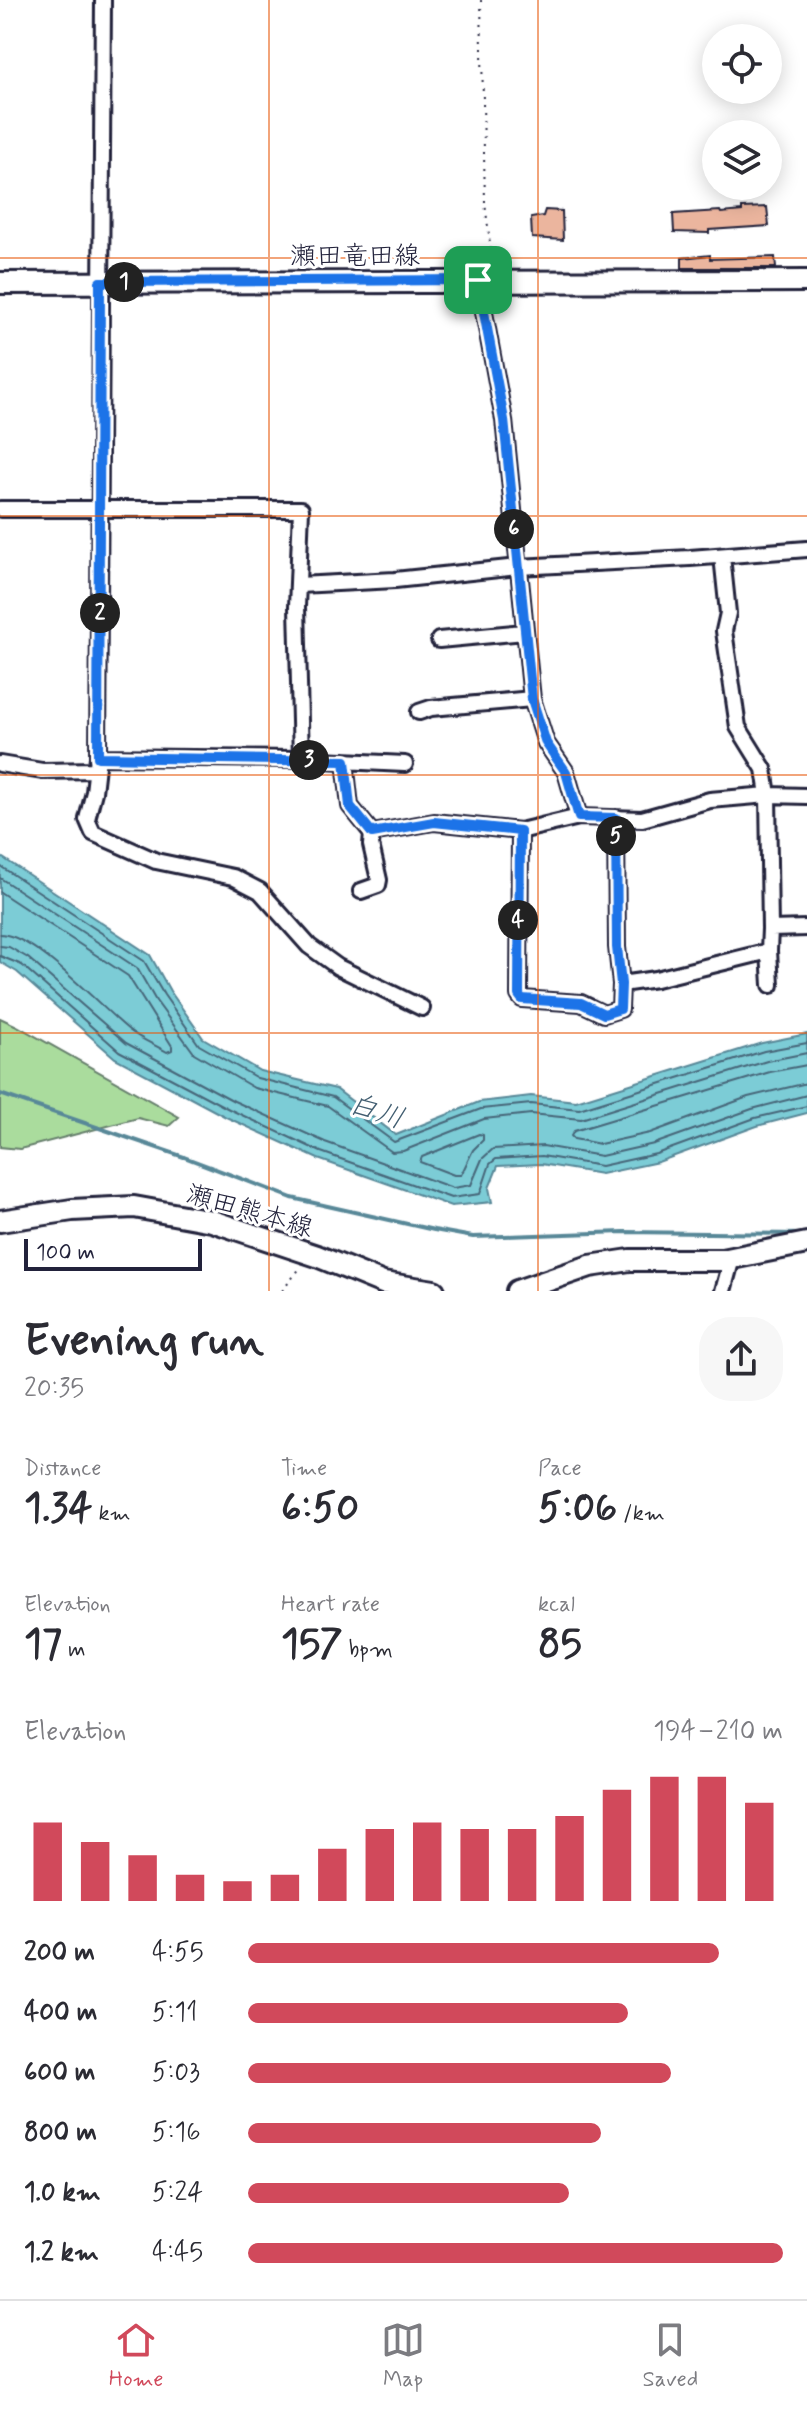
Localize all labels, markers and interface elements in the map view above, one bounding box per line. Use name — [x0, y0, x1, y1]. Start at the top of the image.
map controls — [702, 24, 782, 200]
button: locate — [702, 24, 782, 104]
button: layers — [702, 120, 782, 200]
street label: 瀬田竜田線 — [290, 240, 420, 274]
pin — [444, 246, 512, 314]
icon: arrive — [456, 258, 500, 302]
pin: 1 — [104, 262, 144, 302]
text: 1 — [119, 268, 129, 296]
pin: 6 — [494, 509, 534, 549]
text: 6 — [508, 515, 520, 543]
pin: 2 — [80, 593, 120, 633]
text: 2 — [95, 599, 105, 627]
pin: 3 — [289, 740, 329, 780]
text: 3 — [304, 746, 314, 774]
pin: 5 — [596, 816, 636, 856]
text: 5 — [609, 822, 623, 850]
pin: 4 — [498, 900, 538, 940]
text: 4 — [512, 906, 524, 934]
water label: 白川 — [344, 1086, 409, 1139]
street label: 瀬田熊本線 — [182, 1178, 317, 1246]
scale bar — [24, 1235, 202, 1271]
text: 100 m — [36, 1239, 95, 1267]
text: Evening run — [24, 1313, 264, 1371]
button: share — [699, 1317, 783, 1401]
text: 20:35 — [24, 1372, 84, 1406]
text: Distance — [24, 1455, 101, 1483]
text: Time — [281, 1455, 327, 1483]
text: Pace — [538, 1455, 582, 1483]
text: 1.34 — [24, 1483, 93, 1535]
text: 6:50 — [281, 1483, 359, 1535]
text: 5:06 — [538, 1483, 617, 1535]
text: km — [93, 1500, 131, 1528]
text: /km — [617, 1500, 665, 1528]
text: Elevation — [24, 1591, 111, 1619]
text: Heart rate — [281, 1591, 380, 1619]
text: kcal — [538, 1591, 575, 1619]
text: 17 — [24, 1619, 62, 1671]
text: 157 — [281, 1619, 343, 1671]
text: 85 — [538, 1619, 582, 1671]
text: m — [62, 1636, 85, 1664]
text: bpm — [343, 1636, 393, 1664]
text: Elevation — [24, 1715, 126, 1749]
text: 194–210 m — [653, 1715, 783, 1749]
text: 200 m — [24, 1936, 95, 1970]
text: 4:55 — [152, 1936, 204, 1970]
text: 400 m — [24, 1996, 97, 2030]
text: 5:11 — [152, 1996, 197, 2030]
text: 600 m — [24, 2056, 96, 2090]
text: 5:03 — [152, 2056, 200, 2090]
text: 800 m — [24, 2116, 97, 2150]
text: 5:16 — [152, 2116, 201, 2150]
text: 1.0 km — [24, 2176, 101, 2210]
text: 5:24 — [152, 2176, 203, 2210]
text: 1.2 km — [24, 2236, 99, 2270]
text: 4:45 — [152, 2236, 203, 2270]
tab: Home — [109, 2318, 163, 2394]
tab: Map — [381, 2318, 425, 2394]
tab: Saved — [643, 2318, 698, 2394]

